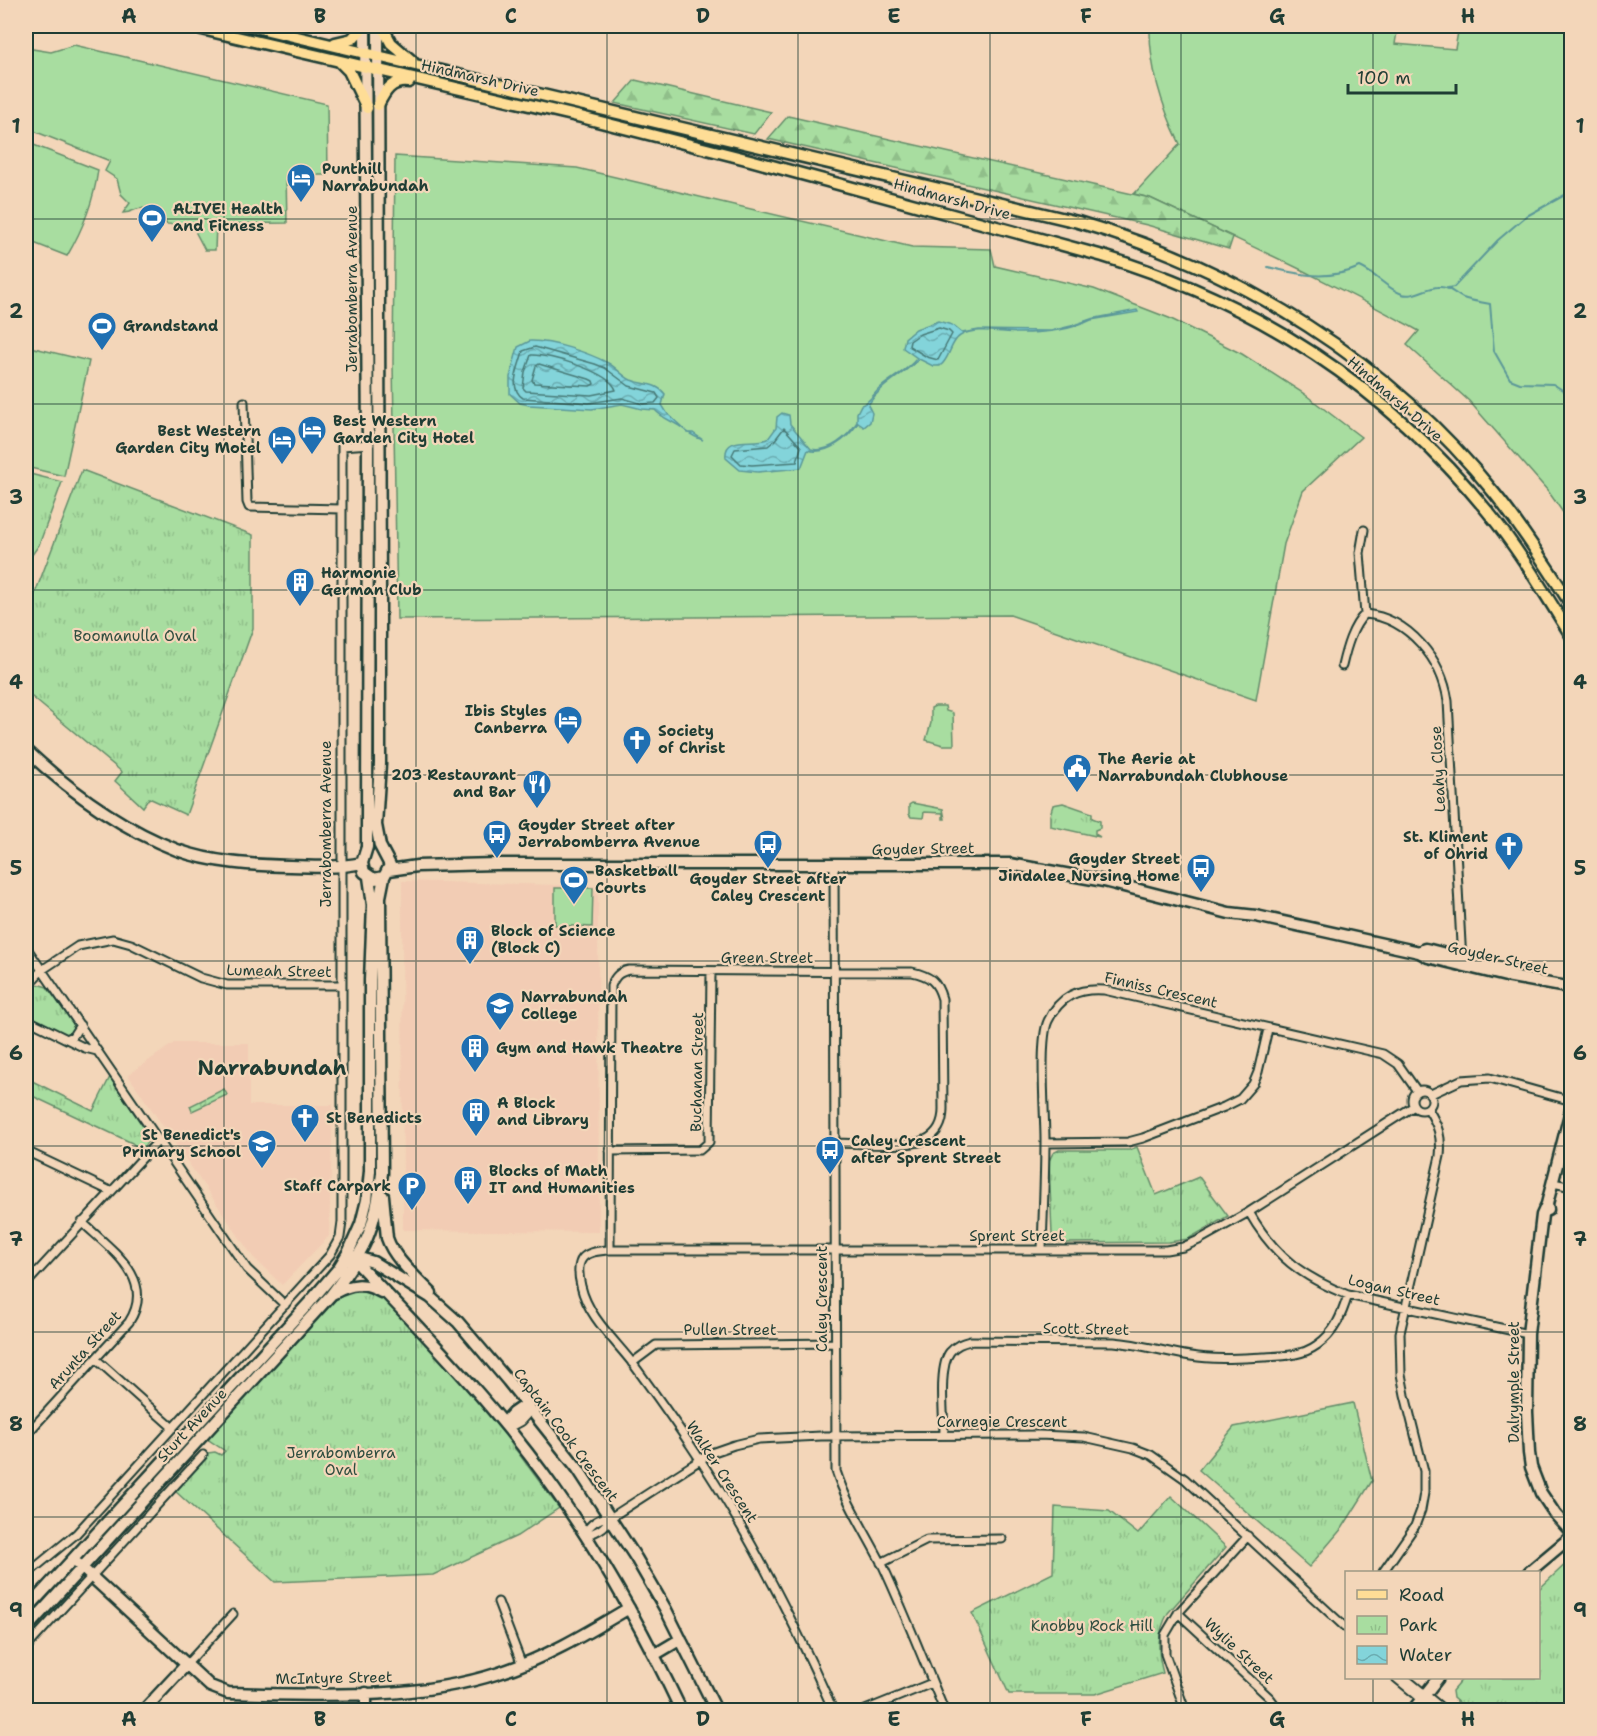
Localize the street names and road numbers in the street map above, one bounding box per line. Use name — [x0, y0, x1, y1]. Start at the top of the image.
street label: Hindmarsh Drive — [419, 55, 541, 101]
street label: Hindmarsh Drive — [891, 174, 1013, 224]
street label: Jerrabomberra Avenue — [342, 205, 362, 373]
street label: Hindmarsh Drive — [1343, 352, 1447, 446]
street label: Leahy Close — [1426, 725, 1450, 813]
street label: Jerrabomberra Avenue — [316, 740, 336, 908]
street label: Goyder Street — [871, 838, 975, 860]
street label: Goyder Street — [1446, 937, 1550, 979]
street label: Green Street — [721, 948, 813, 968]
street label: Lumeah Street — [226, 960, 332, 982]
street label: Finniss Crescent — [1102, 967, 1220, 1013]
street label: Buchanan Street — [686, 1012, 708, 1132]
street label: Sprent Street — [969, 1226, 1065, 1246]
street label: Caley Crescent — [812, 1246, 832, 1352]
street label: Logan Street — [1346, 1270, 1442, 1310]
street label: Arunta Street — [44, 1306, 126, 1394]
street label: Scott Street — [1043, 1318, 1129, 1340]
street label: Pullen Street — [684, 1320, 776, 1340]
street label: Dalrymple Street — [1504, 1321, 1524, 1443]
street label: Captain Cook Crescent — [509, 1364, 623, 1506]
street label: Sturt Avenue — [153, 1384, 231, 1466]
street label: Carnegie Crescent — [937, 1412, 1067, 1432]
street label: Walker Crescent — [682, 1417, 762, 1527]
street label: Wylie Street — [1200, 1613, 1278, 1689]
street label: McIntyre Street — [275, 1667, 393, 1689]

